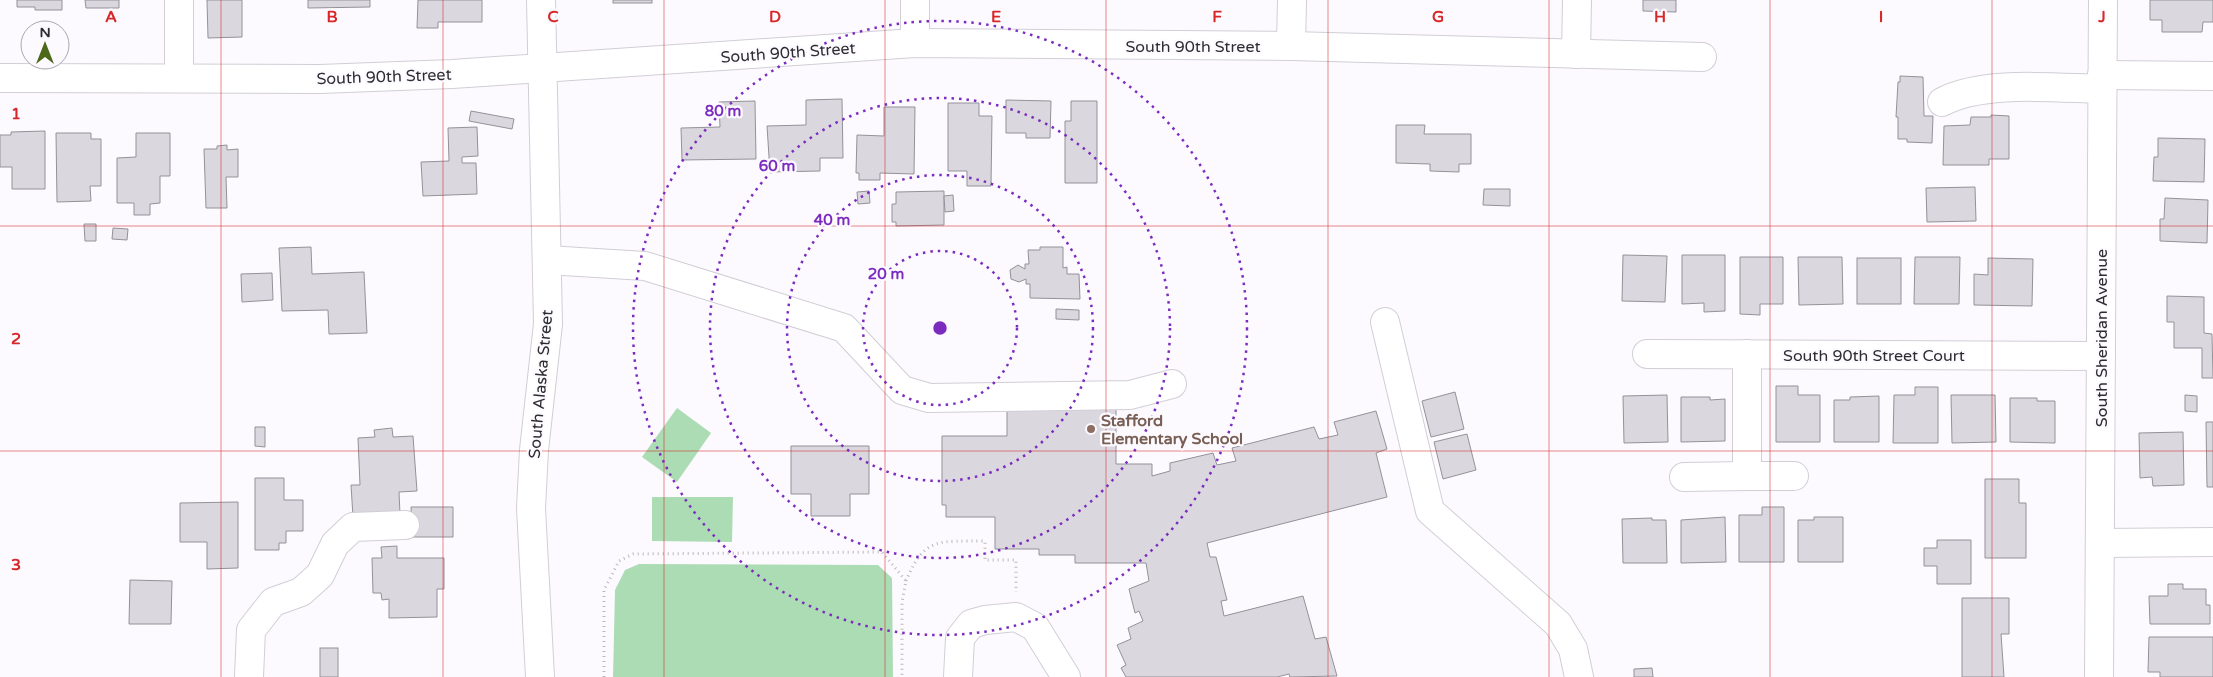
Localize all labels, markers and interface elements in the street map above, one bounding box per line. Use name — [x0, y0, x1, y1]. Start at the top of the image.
text: A — [105, 7, 117, 27]
text: B — [326, 7, 338, 27]
text: C — [547, 7, 559, 27]
text: D — [769, 7, 781, 27]
text: E — [991, 7, 1001, 27]
text: F — [1212, 7, 1222, 27]
text: G — [1432, 7, 1444, 27]
text: H — [1654, 7, 1666, 27]
text: I — [1879, 7, 1883, 27]
text: J — [2097, 7, 2106, 27]
north arrow — [20, 20, 70, 70]
text: N — [39, 24, 51, 41]
street label: South 90th Street — [1125, 37, 1261, 57]
street label: South 90th Street — [720, 38, 856, 68]
street label: South 90th Street — [316, 65, 452, 89]
text: 80 m — [705, 102, 741, 120]
text: 1 — [11, 104, 21, 124]
text: 60 m — [759, 157, 795, 175]
text: 40 m — [814, 211, 850, 229]
street label: South Sheridan Avenue — [2092, 249, 2112, 427]
text: 20 m — [868, 265, 904, 283]
street label: South Alaska Street — [525, 309, 557, 459]
centre of rings — [931, 319, 949, 337]
text: 2 — [11, 329, 21, 349]
street label: South 90th Street Court — [1783, 346, 1965, 366]
place label: Stafford Elementary School — [1101, 411, 1243, 449]
marker: Stafford Elementary School — [1085, 423, 1097, 435]
text: 3 — [11, 555, 21, 575]

